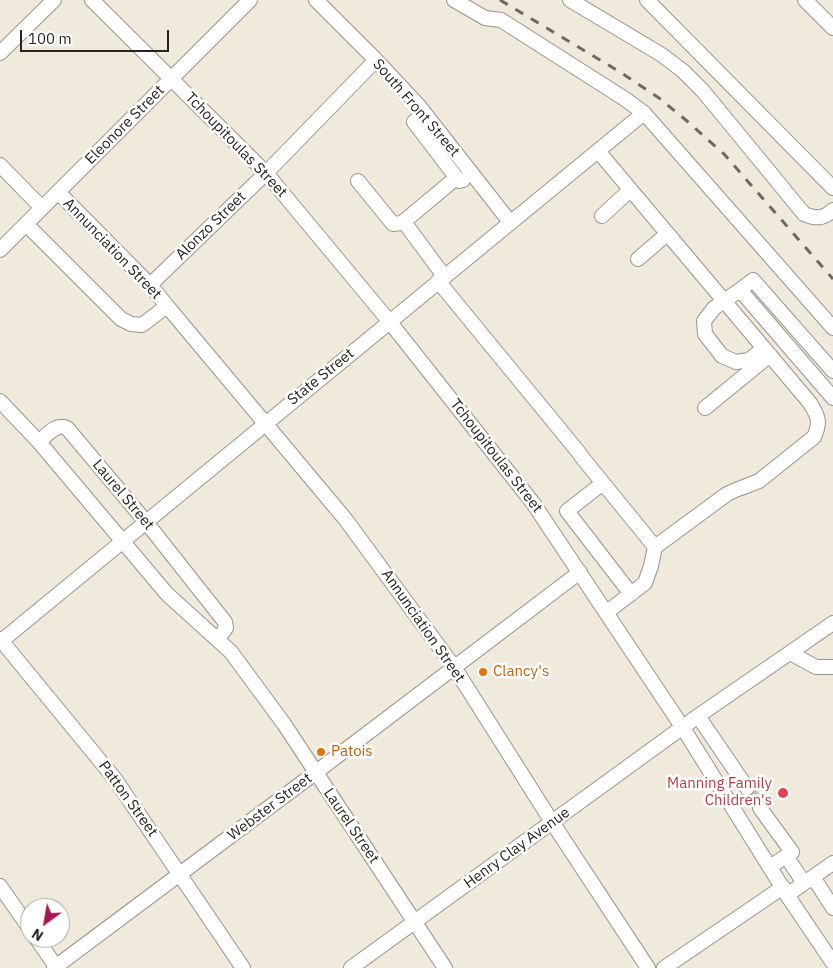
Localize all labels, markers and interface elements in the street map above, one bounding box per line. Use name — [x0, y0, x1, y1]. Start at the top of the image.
scale bar — [22, 20, 171, 52]
text: 100 m — [28, 29, 72, 48]
street label: South Front Street — [369, 56, 463, 160]
street label: Eleonore Street — [82, 82, 168, 168]
street label: Tchoupitoulas Street — [181, 89, 291, 201]
street label: Alonzo Street — [172, 188, 250, 264]
street label: Annunciation Street — [59, 195, 165, 303]
street label: State Street — [284, 345, 358, 409]
street label: Tchoupitoulas Street — [446, 396, 546, 516]
street label: Laurel Street — [88, 456, 158, 534]
street label: Annunciation Street — [377, 566, 469, 686]
place label: Clancy's — [493, 663, 549, 681]
marker: Clancy's — [477, 666, 489, 678]
place label: Patois — [331, 743, 373, 761]
marker: Patois — [315, 746, 327, 758]
street label: Patton Street — [95, 758, 161, 840]
street label: Webster Street — [224, 769, 316, 845]
place label: Manning Family Children's — [667, 775, 772, 810]
street label: Laurel Street — [319, 785, 383, 867]
marker: Manning Family Children's — [776, 786, 790, 800]
street label: Henry Clay Avenue — [461, 804, 573, 892]
north arrow — [20, 898, 70, 948]
text: N — [29, 925, 47, 945]

